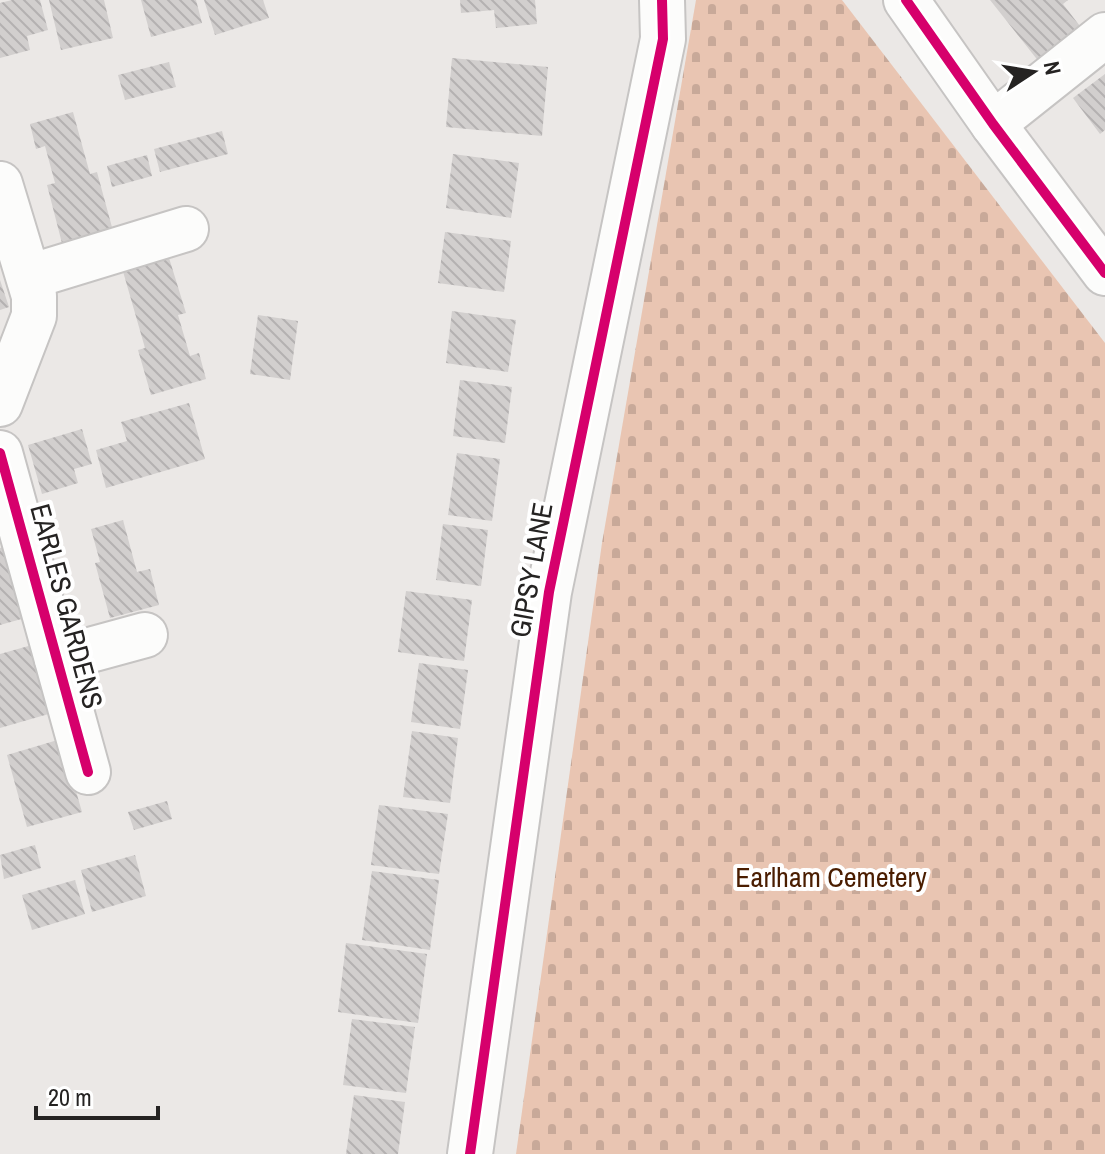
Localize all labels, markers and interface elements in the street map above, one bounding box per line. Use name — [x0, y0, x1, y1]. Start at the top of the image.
north arrow — [993, 32, 1073, 112]
text: N — [1037, 58, 1069, 77]
street label: EARLES GARDENS — [21, 499, 113, 713]
street label: GIPSY LANE — [500, 500, 562, 640]
park label: Earlham Cemetery — [735, 858, 927, 896]
scale bar — [36, 1070, 158, 1120]
text: 20 m — [48, 1081, 92, 1113]

